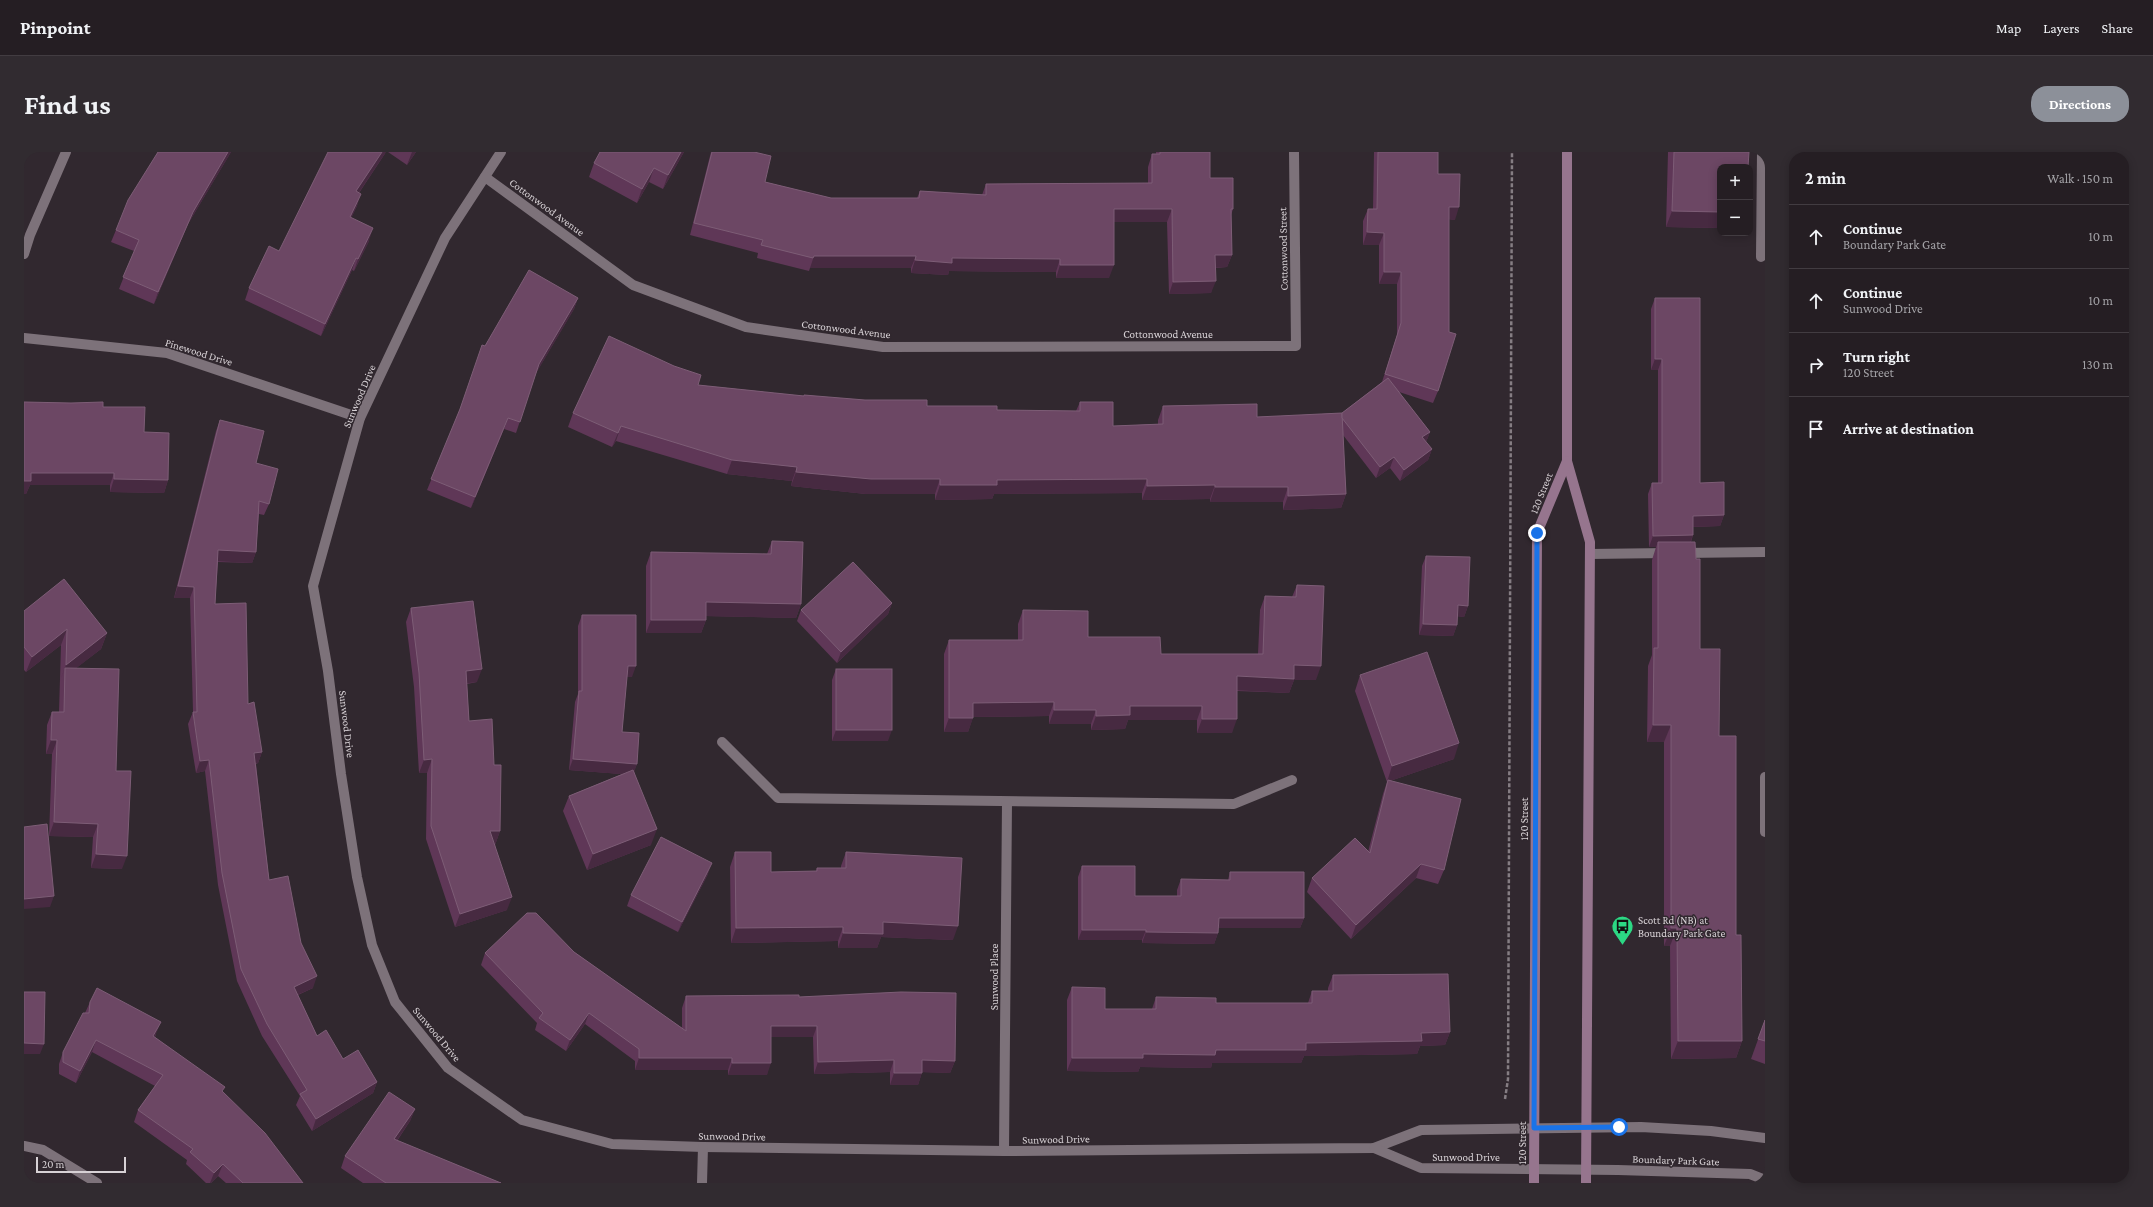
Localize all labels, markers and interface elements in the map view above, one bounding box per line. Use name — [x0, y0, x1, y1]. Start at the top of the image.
text: Pinpoint — [20, 17, 91, 38]
text: Map — [1996, 20, 2021, 36]
text: Layers — [2043, 20, 2080, 36]
text: Share — [2102, 20, 2133, 36]
button: Directions — [2031, 86, 2129, 122]
text: Find us — [24, 89, 111, 120]
map controls — [1717, 164, 1753, 236]
button: + — [1717, 164, 1753, 200]
text: 2 min — [1805, 169, 1846, 188]
text: Walk · 150 m — [2047, 171, 2113, 186]
street label: Cottonwood Avenue — [507, 176, 587, 238]
button: − — [1717, 200, 1753, 236]
street label: Cottonwood Street — [1276, 207, 1290, 291]
text: Continue — [1843, 221, 1902, 237]
icon: ahead — [1805, 226, 1827, 248]
text: 10 m — [2088, 229, 2113, 244]
text: Boundary Park Gate — [1843, 237, 1946, 252]
text: Continue — [1843, 285, 1902, 301]
icon: ahead — [1805, 290, 1827, 312]
text: 10 m — [2088, 293, 2113, 308]
text: Sunwood Drive — [1843, 301, 1923, 316]
street label: Cottonwood Avenue — [801, 318, 891, 340]
street label: Cottonwood Avenue — [1123, 328, 1213, 340]
street label: Pinewood Drive — [164, 336, 234, 368]
text: Turn right — [1843, 349, 1910, 365]
icon: right — [1805, 354, 1827, 376]
text: 130 m — [2082, 357, 2113, 372]
street label: Sunwood Drive — [340, 362, 378, 429]
text: 120 Street — [1843, 365, 1894, 380]
icon: arrive — [1805, 418, 1827, 440]
text: Arrive at destination — [1843, 421, 1974, 437]
street label: 120 Street — [1527, 471, 1555, 515]
route end — [1528, 524, 1546, 542]
street label: Sunwood Drive — [337, 690, 357, 758]
street label: 120 Street — [1518, 797, 1530, 840]
bus stop icon: Scott Rd (NB) at Boundary Park Gate — [1610, 913, 1636, 946]
place label: Scott Rd (NB) at Boundary Park Gate — [1638, 914, 1725, 940]
street label: Sunwood Place — [988, 944, 1000, 1010]
street label: Sunwood Drive — [411, 1004, 463, 1064]
route start — [1610, 1118, 1628, 1136]
street label: 120 Street — [1516, 1121, 1528, 1164]
street label: Sunwood Drive — [698, 1129, 766, 1143]
street label: Sunwood Drive — [1022, 1132, 1090, 1146]
street label: Sunwood Drive — [1432, 1151, 1500, 1163]
street label: Boundary Park Gate — [1632, 1152, 1720, 1169]
scale bar — [36, 1155, 126, 1174]
text: 20 m — [42, 1158, 64, 1170]

